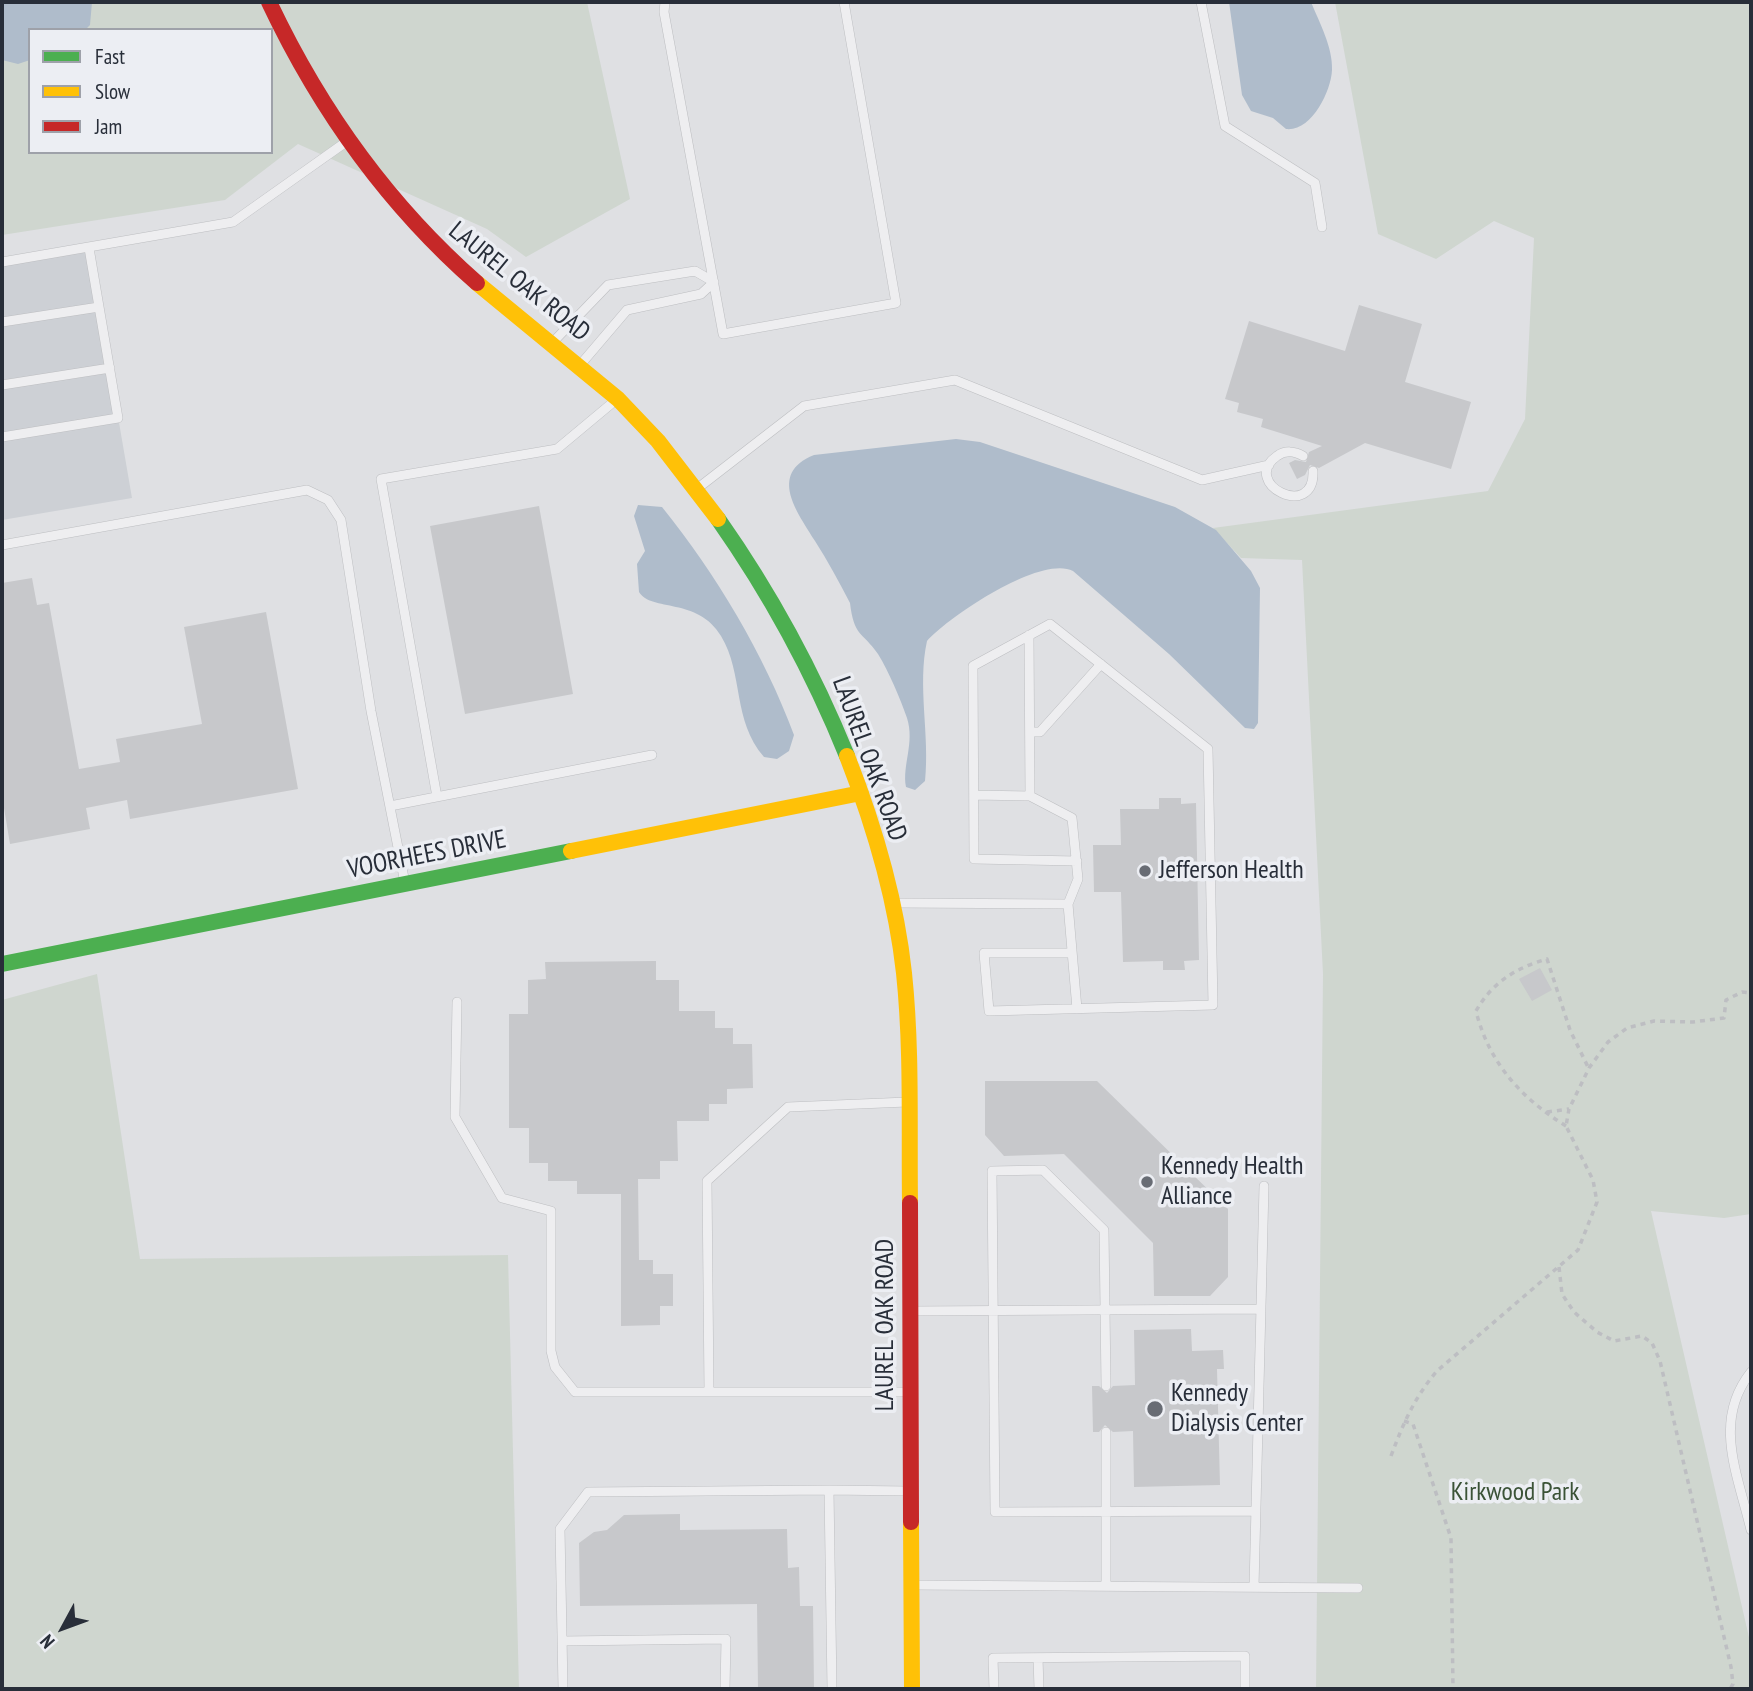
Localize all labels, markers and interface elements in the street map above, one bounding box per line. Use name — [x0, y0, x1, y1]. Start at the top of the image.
legend — [28, 28, 273, 154]
text: Fast — [95, 43, 125, 70]
text: Slow — [95, 78, 130, 105]
text: Jam — [95, 113, 122, 140]
street label: LAUREL OAK ROAD — [442, 216, 596, 348]
street label: LAUREL OAK ROAD — [825, 673, 913, 845]
street label: VOORHEES DRIVE — [345, 824, 509, 886]
place label: Jefferson Health — [1159, 855, 1304, 887]
marker: Jefferson Health — [1137, 863, 1153, 879]
place label: Kennedy Health Alliance — [1161, 1151, 1303, 1212]
marker: Kennedy Health Alliance — [1139, 1174, 1155, 1190]
street label: LAUREL OAK ROAD — [870, 1239, 902, 1411]
place label: Kennedy Dialysis Center — [1171, 1378, 1303, 1440]
marker: Kennedy Dialysis Center — [1145, 1399, 1165, 1419]
park label: Kirkwood Park — [1451, 1477, 1579, 1509]
north arrow — [28, 1593, 98, 1663]
text: N — [35, 1630, 60, 1654]

